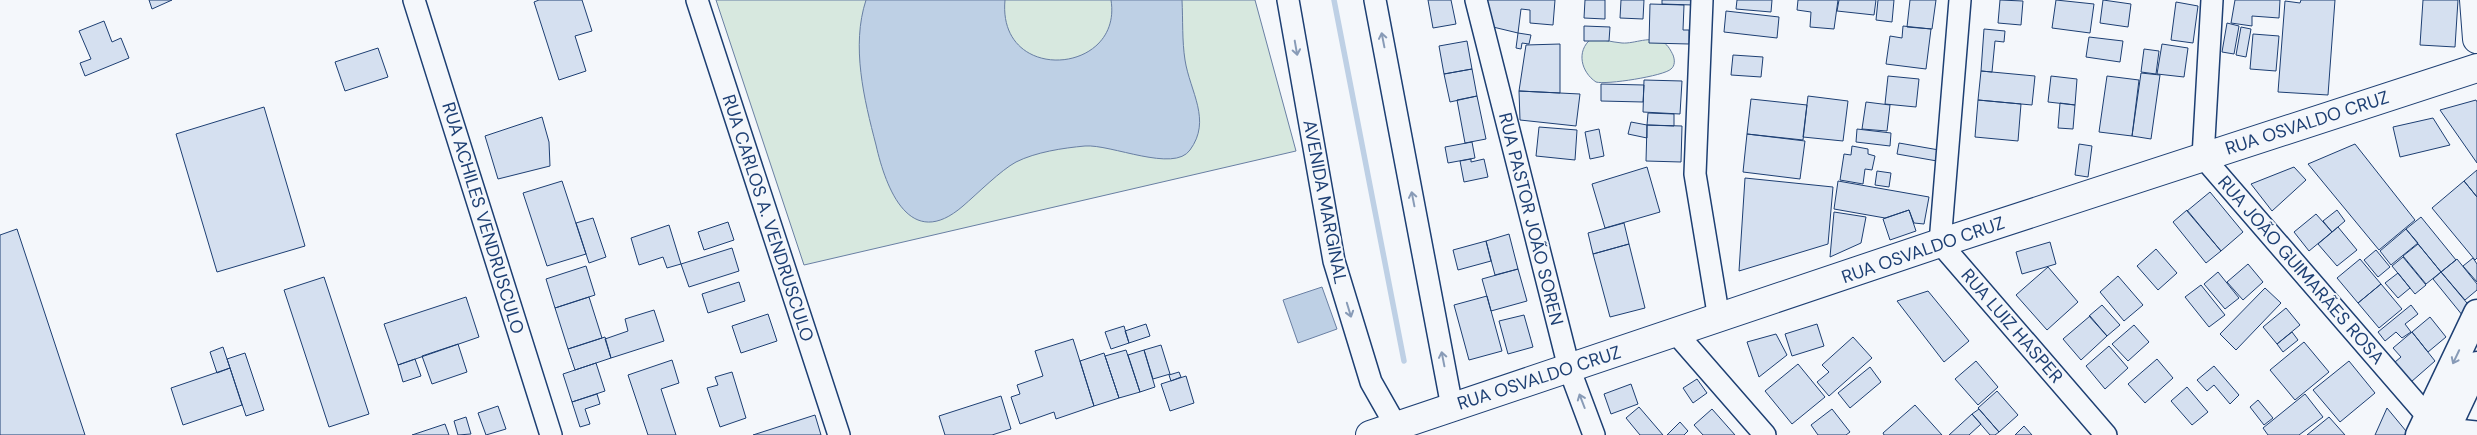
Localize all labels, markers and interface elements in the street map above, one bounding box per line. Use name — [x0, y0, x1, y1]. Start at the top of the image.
one-way arrow — [1378, 32, 1387, 48]
one-way arrow — [1292, 40, 1301, 56]
street label: RUA OSVALDO CRUZ — [2222, 85, 2392, 161]
street label: RUA CARLOS A. VENDRUSCULO — [717, 91, 819, 345]
street label: RUA ACHILES VENDRUSCULO — [436, 99, 530, 337]
street label: RUA PASTOR JOÃO SOREN — [1493, 110, 1569, 328]
street label: AVENIDA MARGINAL — [1297, 118, 1353, 286]
street label: RUA JOÃO GUIMARÃES ROSA — [2212, 171, 2390, 369]
one-way arrow — [1408, 192, 1417, 208]
street label: RUA OSVALDO CRUZ — [1838, 211, 2008, 289]
street label: RUA LUIZ HASPER — [1956, 264, 2068, 388]
one-way arrow — [1344, 302, 1354, 318]
street label: RUA OSVALDO CRUZ — [1454, 340, 1624, 416]
one-way arrow — [2451, 349, 2461, 364]
one-way arrow — [1438, 351, 1447, 367]
one-way arrow — [1576, 394, 1585, 409]

